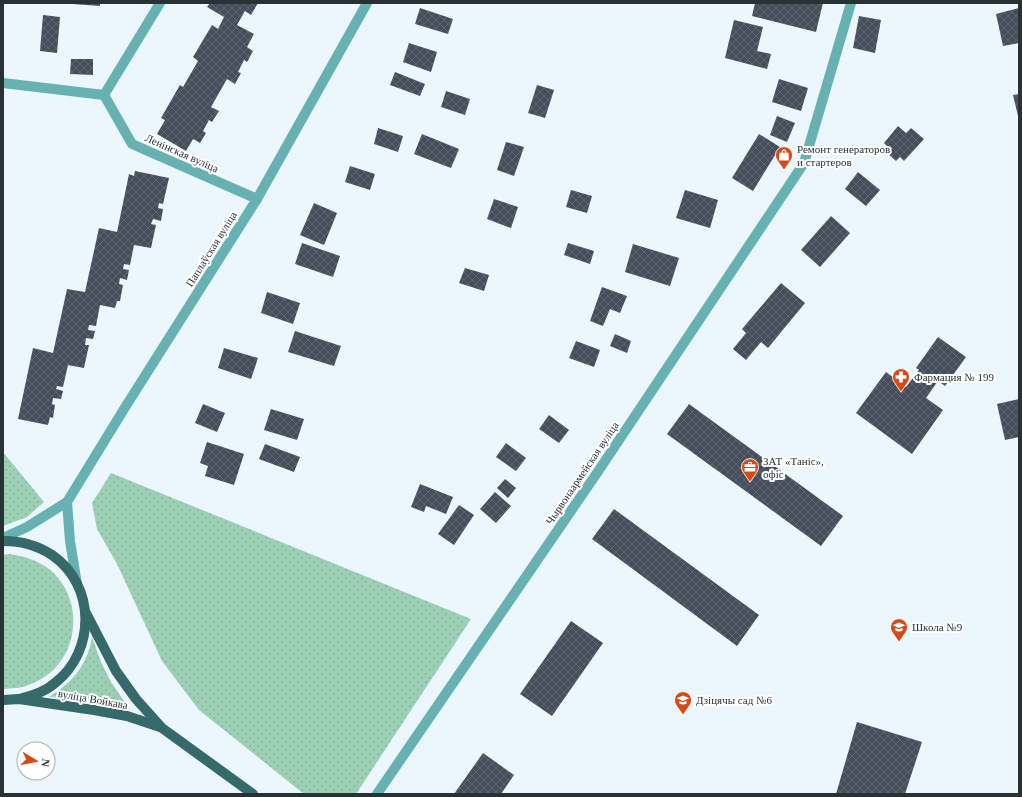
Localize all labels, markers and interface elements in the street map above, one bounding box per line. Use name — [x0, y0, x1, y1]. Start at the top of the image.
street label: Ленінская вуліца — [143, 131, 221, 175]
place label: Ремонт генераторов и стартеров — [797, 143, 890, 168]
shop icon: Ремонт генераторов и стартеров — [774, 145, 794, 170]
street label: Паплаўская вуліца — [183, 209, 239, 289]
pharmacy icon: Фармация № 199 — [891, 367, 911, 392]
place label: Фармация № 199 — [914, 371, 995, 383]
street label: Чырвонаармейская вуліца — [543, 419, 621, 527]
place label: ЗАТ «Таніс», офіс — [763, 455, 824, 480]
office icon: ЗАТ «Таніс», офіс — [740, 457, 760, 482]
school or university icon: Школа №9 — [889, 617, 909, 642]
place label: Школа №9 — [912, 621, 963, 633]
street label: вуліца Войкава — [57, 687, 129, 711]
school or university icon: Дзіцячы сад №6 — [673, 690, 693, 715]
place label: Дзіцячы сад №6 — [696, 694, 773, 706]
north arrow — [16, 741, 56, 781]
text: N — [39, 758, 52, 768]

